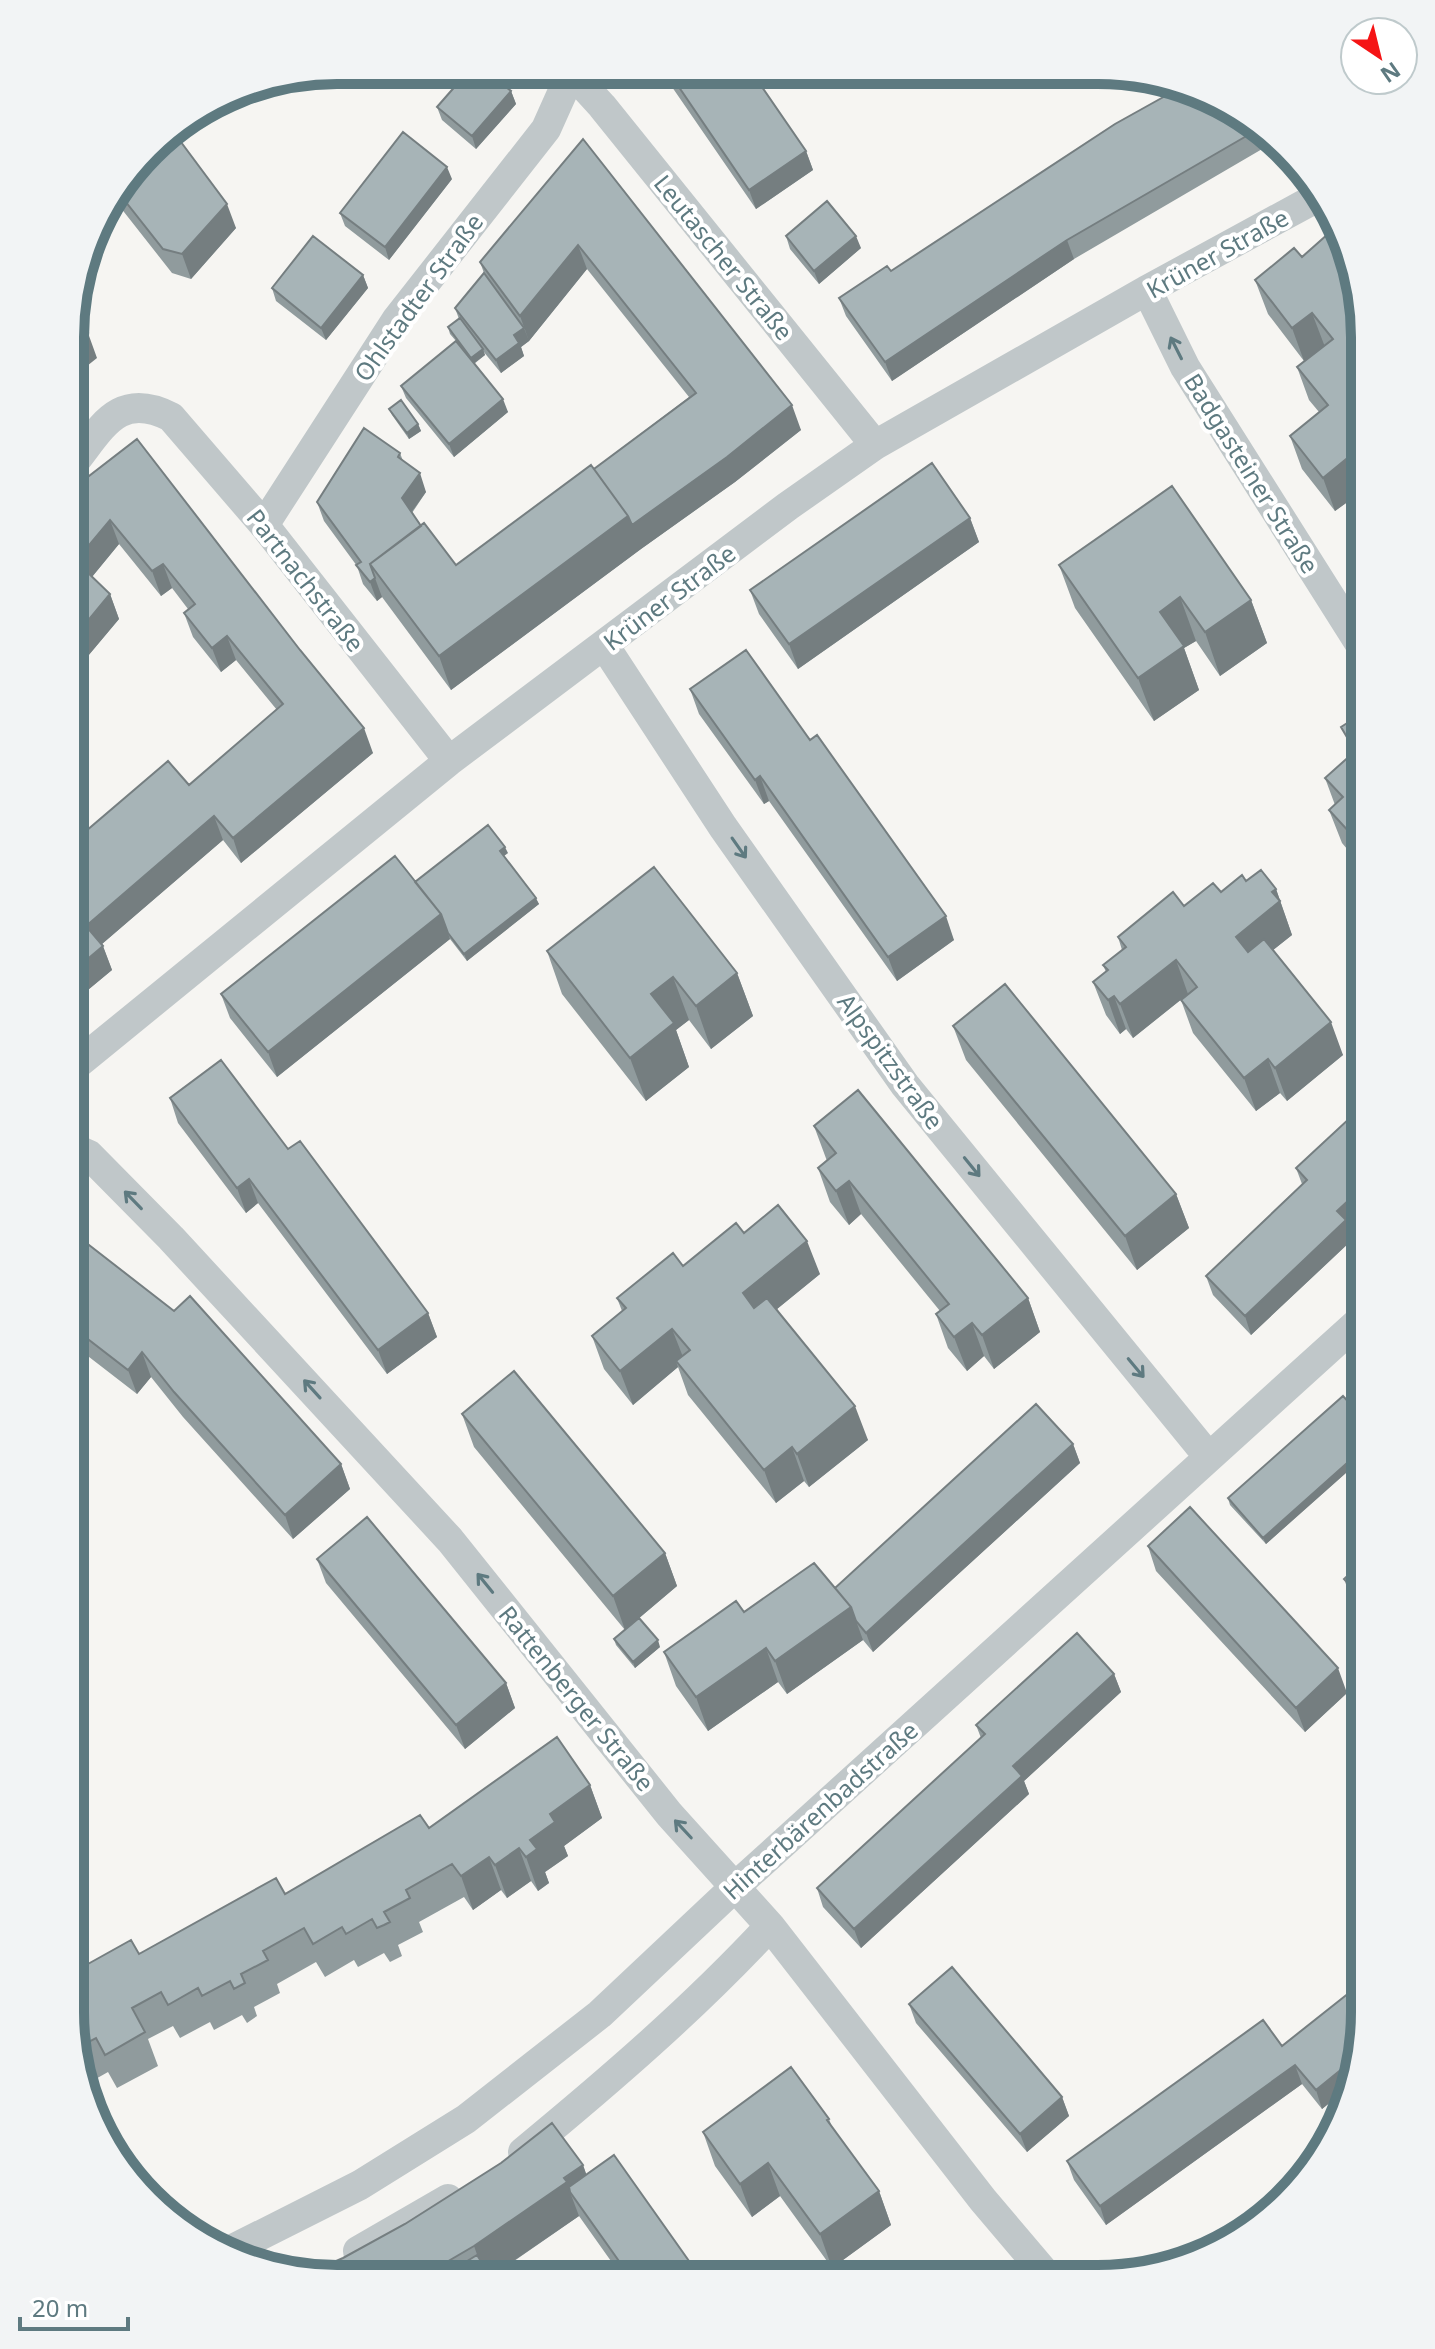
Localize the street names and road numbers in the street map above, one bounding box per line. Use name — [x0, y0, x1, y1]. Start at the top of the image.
street label: Leutascher Straße — [647, 167, 801, 347]
street label: Krüner Straße — [1140, 200, 1294, 306]
street label: Ohlstadter Straße — [346, 206, 490, 388]
street label: Badgasteiner Straße — [1177, 367, 1327, 579]
street label: Partnachstraße — [240, 502, 372, 658]
street label: Krüner Straße — [596, 536, 742, 658]
street label: Alpspitzstraße — [831, 986, 951, 1136]
street label: Rattenberger Straße — [492, 1598, 662, 1798]
street label: Hinterbärenbadstraße — [715, 1714, 925, 1906]

